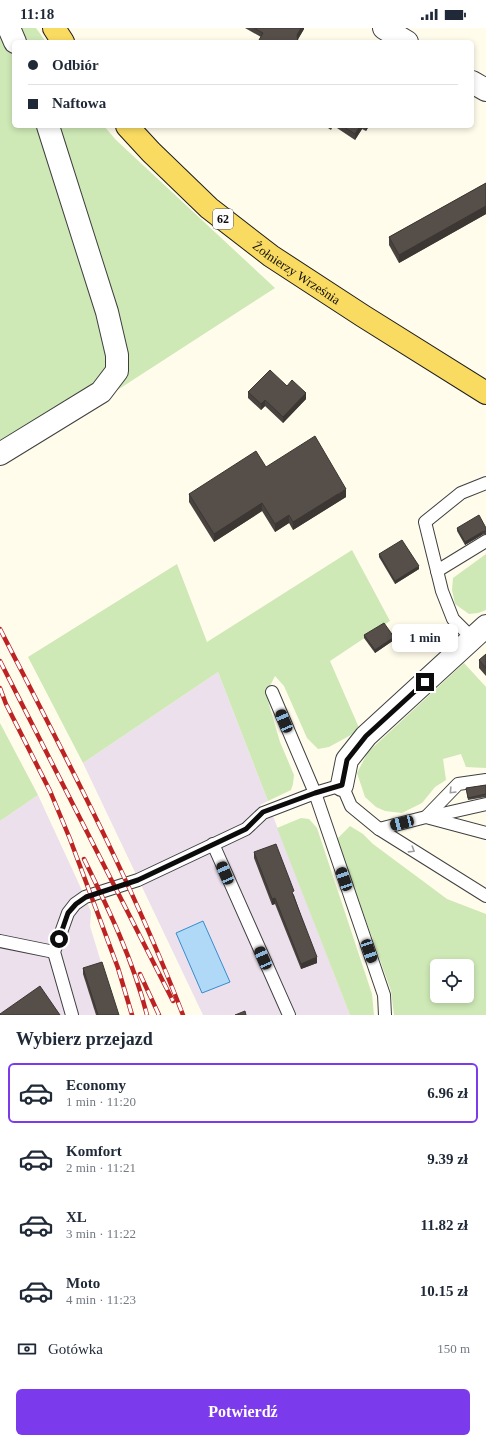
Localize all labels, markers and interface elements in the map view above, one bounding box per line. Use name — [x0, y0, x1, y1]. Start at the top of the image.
text: 11:18 — [20, 6, 54, 22]
text: Odbiór — [52, 57, 99, 73]
text: Naftowa — [52, 95, 106, 111]
road number: 62 — [213, 209, 233, 229]
street label: Żołnierzy Września — [250, 237, 344, 307]
callout: 1 min — [392, 624, 458, 652]
text: 1 min — [409, 630, 441, 645]
route end — [416, 673, 434, 691]
car — [274, 708, 294, 734]
one-way arrow — [449, 786, 457, 794]
car — [389, 814, 415, 832]
one-way arrow — [408, 845, 415, 852]
car — [215, 860, 235, 886]
car — [334, 866, 354, 892]
route start — [50, 930, 68, 948]
car — [359, 938, 379, 964]
car — [253, 945, 273, 971]
map controls — [430, 959, 474, 1003]
button: locate — [430, 959, 474, 1003]
text: Wybierz przejazd — [16, 1029, 153, 1049]
icon: car — [18, 1075, 54, 1111]
text: Economy — [66, 1077, 126, 1093]
text: 6.96 zł — [427, 1085, 468, 1101]
text: 1 min · 11:20 — [66, 1094, 136, 1109]
icon: car — [18, 1141, 54, 1177]
text: Komfort — [66, 1143, 122, 1159]
text: 9.39 zł — [427, 1151, 468, 1167]
text: 2 min · 11:21 — [66, 1160, 136, 1175]
icon: car — [18, 1207, 54, 1243]
text: XL — [66, 1209, 87, 1225]
text: 11.82 zł — [421, 1217, 468, 1233]
text: 3 min · 11:22 — [66, 1226, 136, 1241]
icon: car — [18, 1273, 54, 1309]
text: Moto — [66, 1275, 100, 1291]
text: 10.15 zł — [420, 1283, 468, 1299]
text: 4 min · 11:23 — [66, 1292, 136, 1307]
icon: cash — [16, 1338, 38, 1360]
text: Gotówka — [48, 1341, 103, 1357]
text: 150 m — [437, 1341, 470, 1356]
button: Potwierdź — [16, 1389, 470, 1435]

